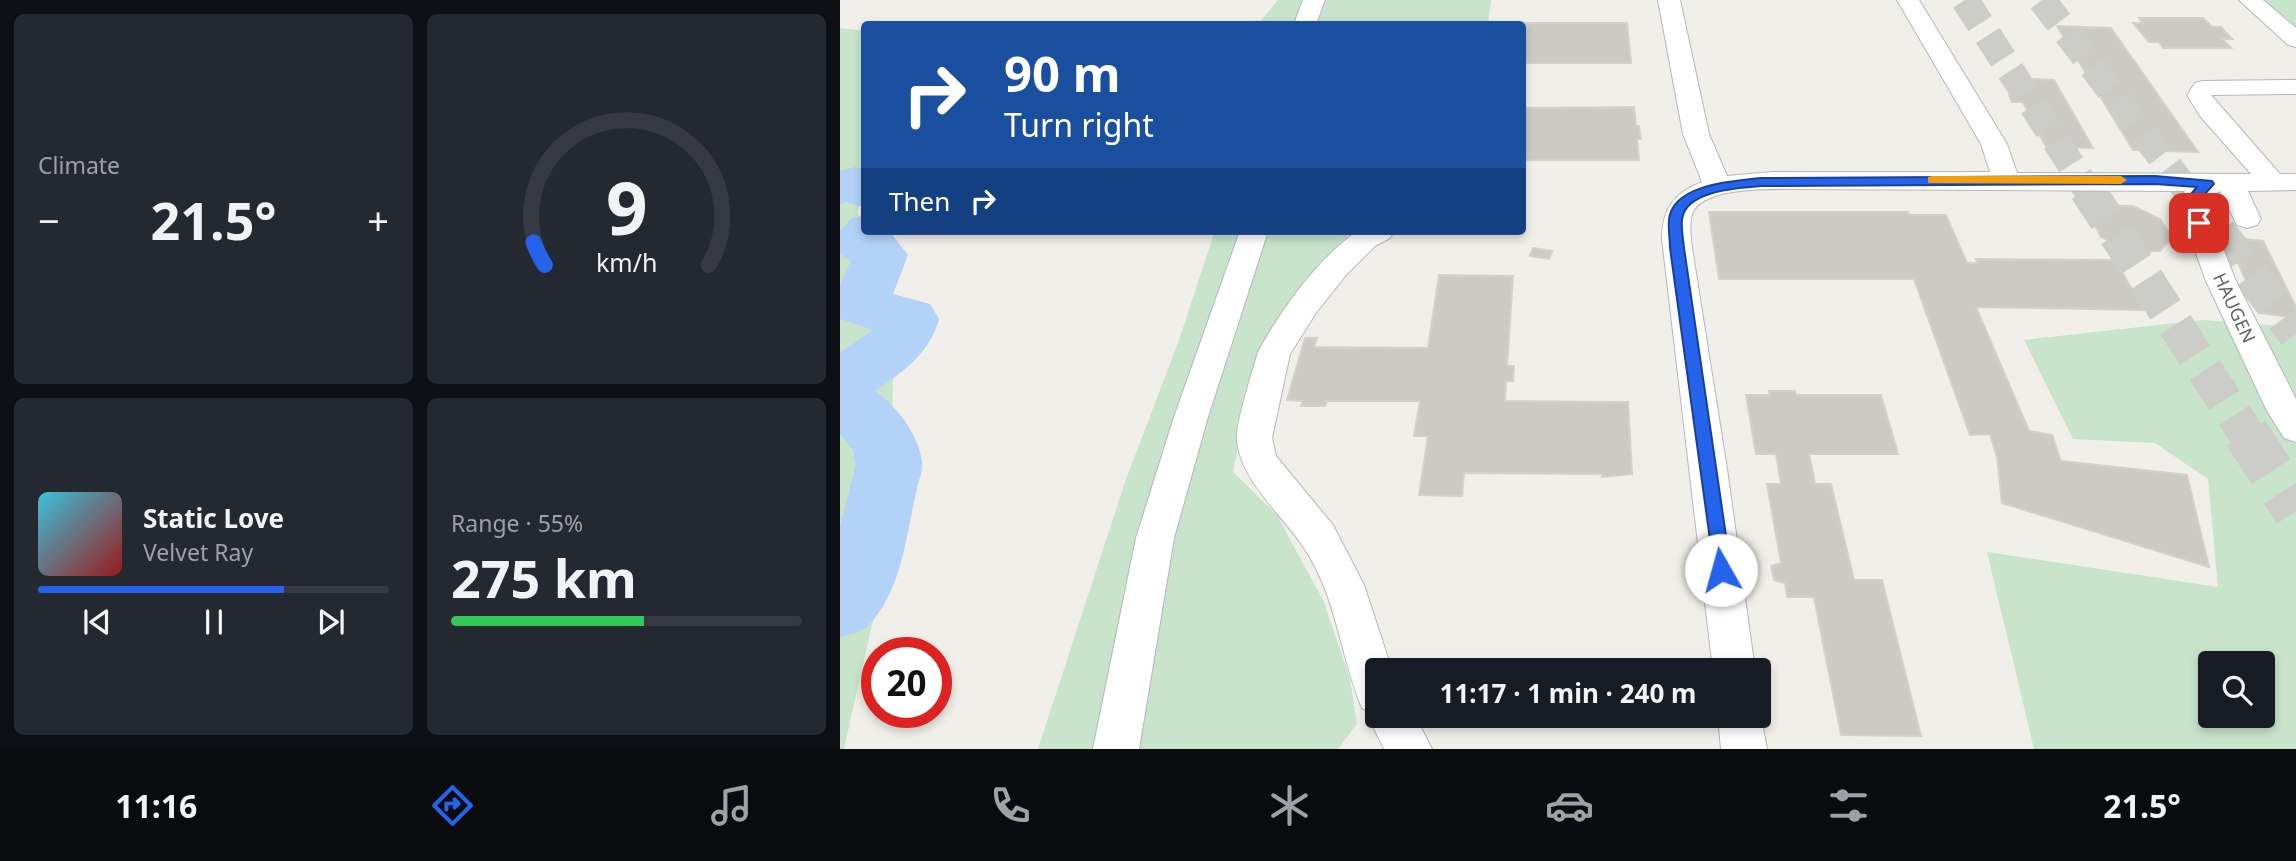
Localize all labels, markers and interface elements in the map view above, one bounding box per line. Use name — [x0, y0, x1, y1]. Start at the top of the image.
text: 90 m — [1004, 40, 1121, 106]
icon: right — [889, 49, 980, 140]
text: Turn right — [1004, 103, 1154, 146]
text: Climate — [38, 149, 120, 181]
text: 9 — [606, 157, 647, 256]
icon: right — [964, 182, 1002, 220]
text: Then — [889, 183, 950, 219]
text: 21.5° — [151, 184, 276, 255]
pin — [2169, 193, 2229, 253]
text: − — [38, 194, 60, 246]
text: + — [367, 194, 389, 246]
icon: arrive — [2180, 204, 2218, 242]
text: km/h — [596, 245, 657, 279]
street label: HAUGEN — [2208, 269, 2262, 347]
text: Static Love — [143, 500, 284, 536]
text: Range · 55% — [451, 507, 583, 539]
position arrow — [1684, 533, 1758, 607]
text: Velvet Ray — [143, 536, 253, 568]
text: 275 km — [451, 542, 637, 613]
icon: previous — [78, 603, 116, 641]
icon: pause — [195, 603, 233, 641]
icon: next — [312, 603, 350, 641]
speed limit sign: 20 — [861, 637, 952, 728]
map controls — [2198, 651, 2275, 728]
button: search — [2198, 651, 2275, 728]
text: 11:17 · 1 min · 240 m — [1440, 675, 1696, 711]
icon: directions — [428, 781, 477, 830]
icon: music — [707, 781, 756, 830]
icon: phone — [986, 781, 1035, 830]
icon: climate — [1265, 781, 1314, 830]
icon: car — [1545, 781, 1594, 830]
icon: filters — [1824, 781, 1873, 830]
text: 11:16 — [115, 784, 197, 827]
text: 21.5° — [2103, 784, 2181, 827]

